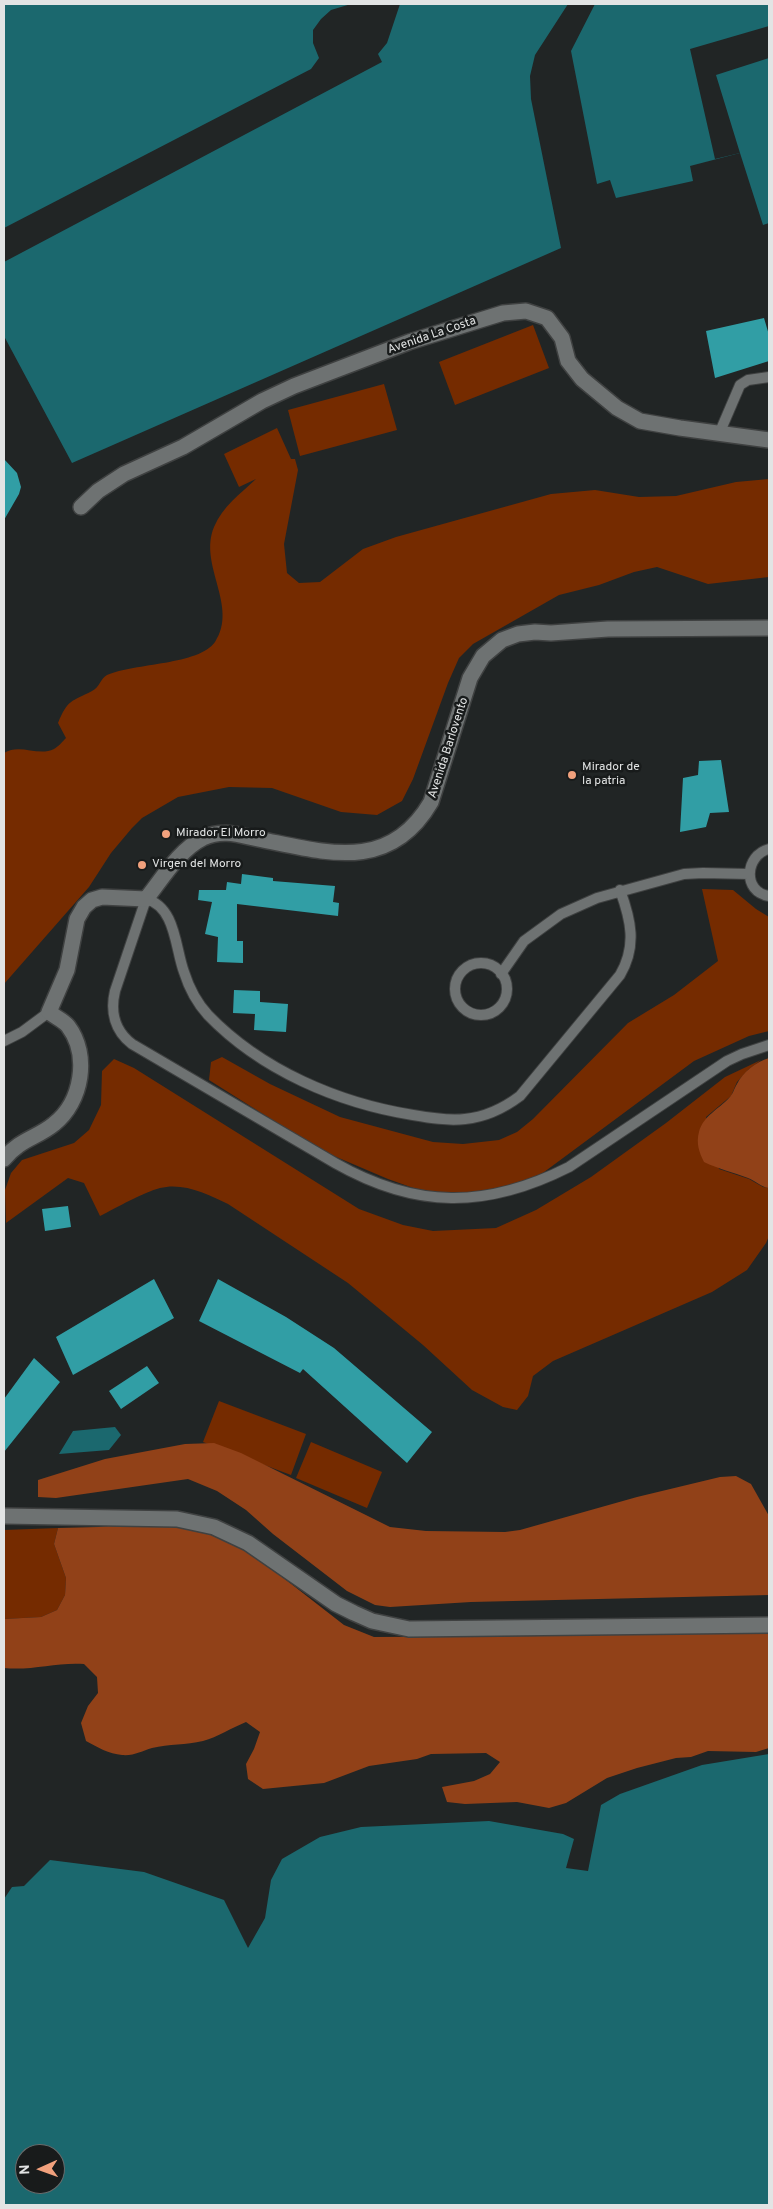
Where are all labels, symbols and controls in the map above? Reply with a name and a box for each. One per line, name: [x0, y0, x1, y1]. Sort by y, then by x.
street label: Avenida La Costa: [386, 314, 478, 358]
street label: Avenida Barlovento: [426, 696, 472, 800]
place label: Mirador de la patria: [582, 761, 640, 789]
marker: Mirador de la patria: [566, 769, 578, 781]
place label: Mirador El Morro: [176, 827, 266, 841]
marker: Mirador El Morro: [160, 828, 172, 840]
place label: Virgen del Morro: [152, 858, 241, 872]
marker: Virgen del Morro: [136, 859, 148, 871]
north arrow: [15, 2144, 65, 2194]
text: N: [17, 2164, 34, 2175]

